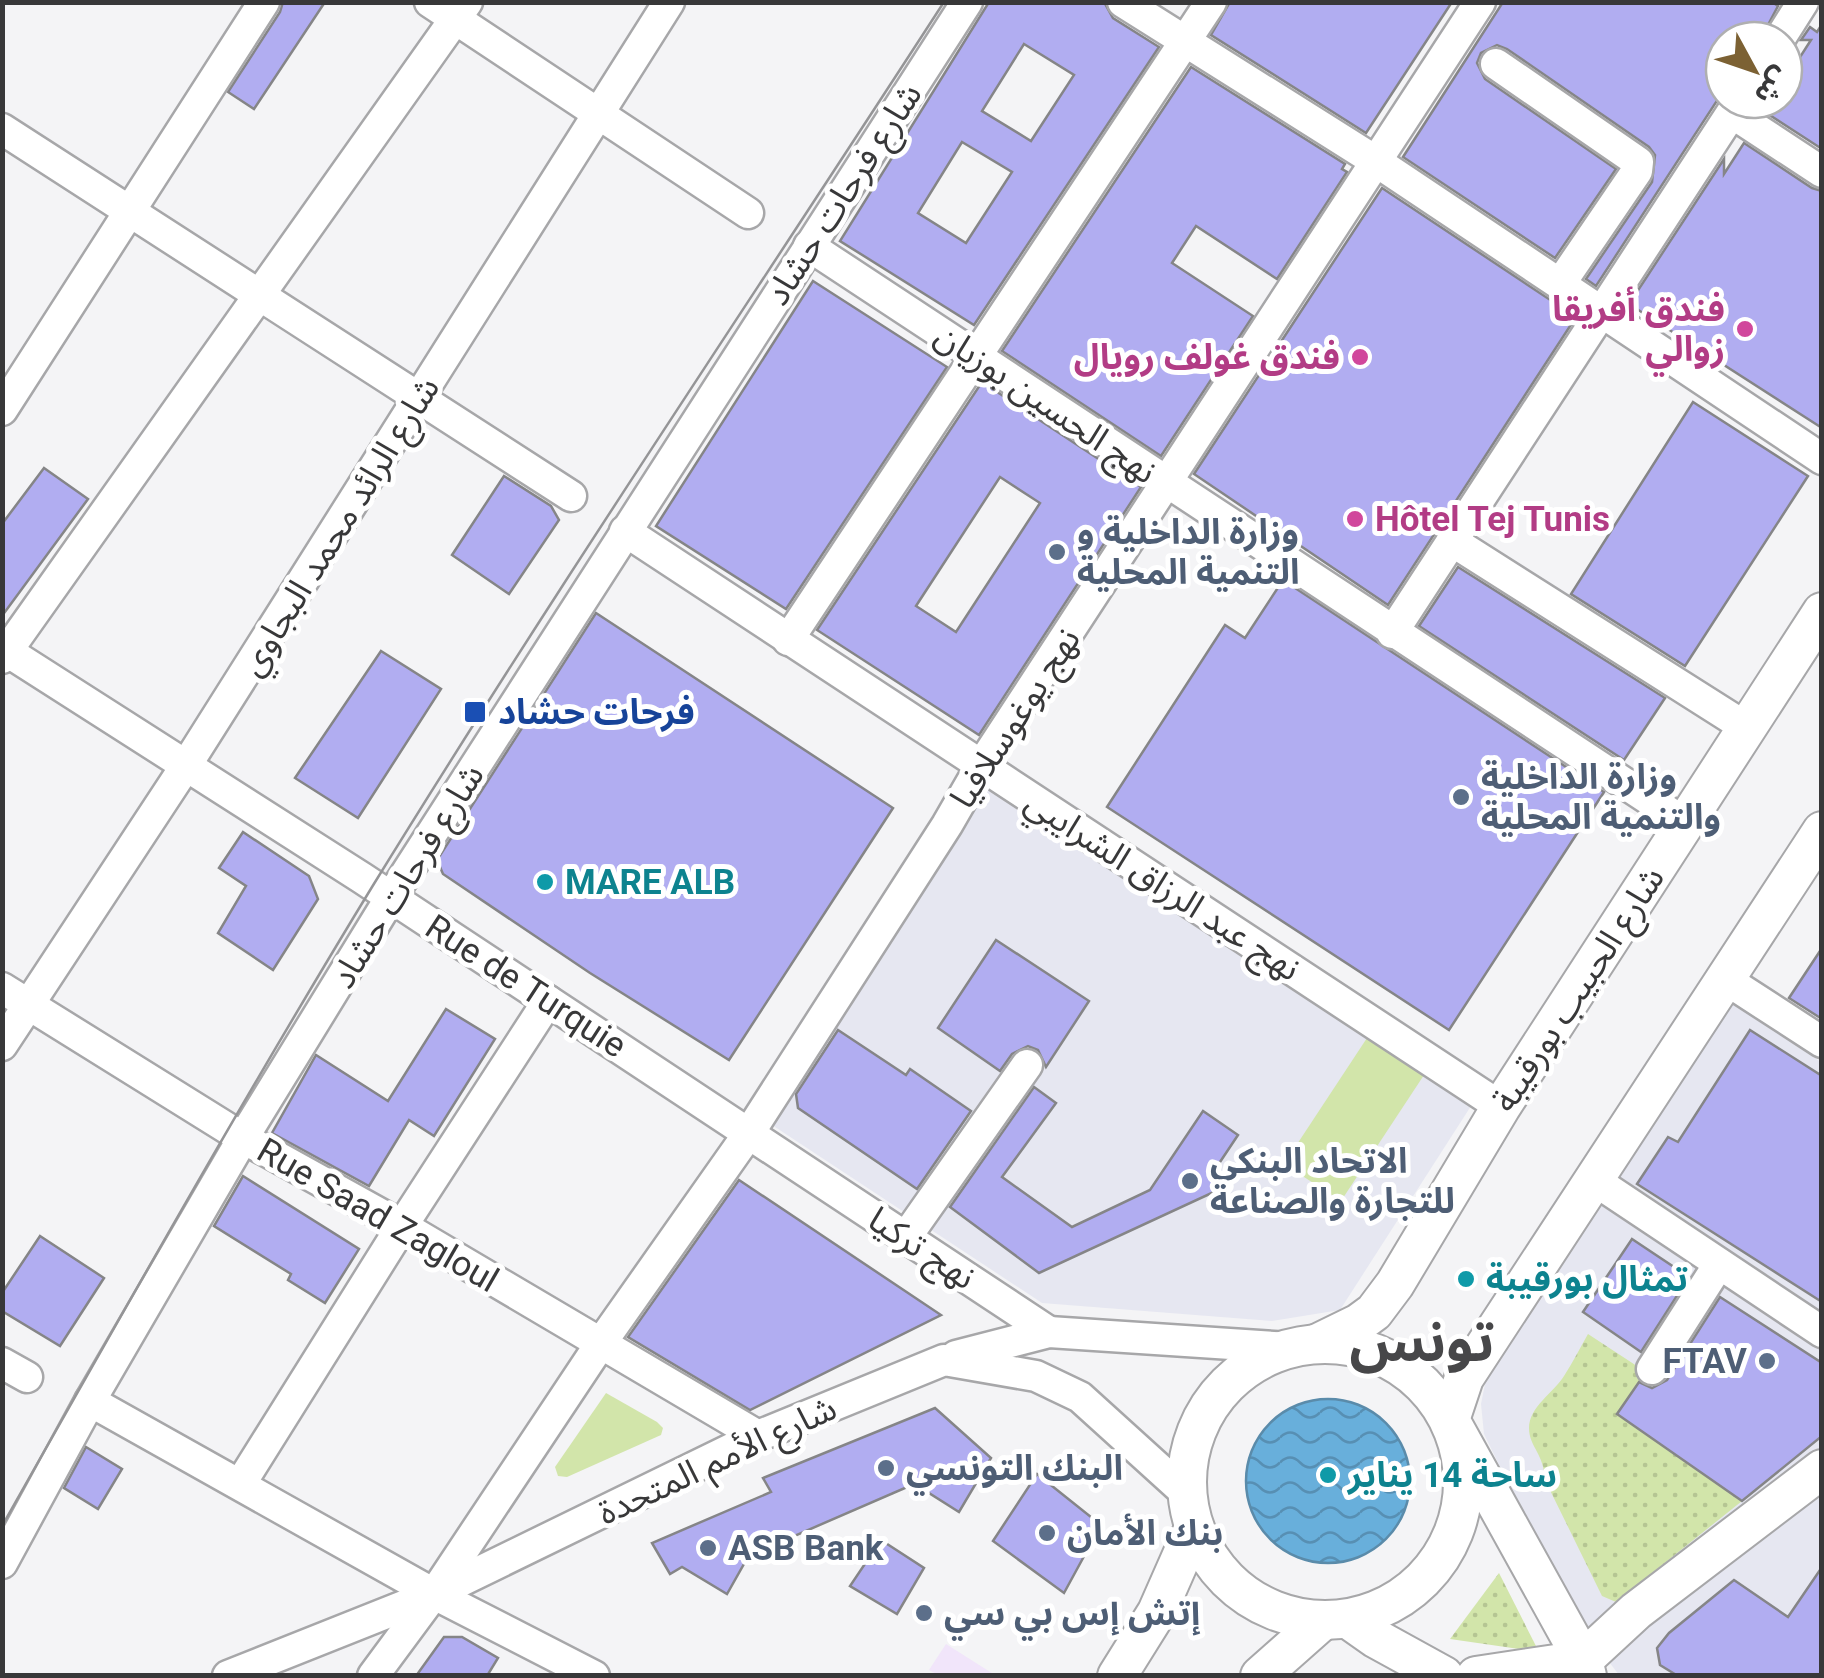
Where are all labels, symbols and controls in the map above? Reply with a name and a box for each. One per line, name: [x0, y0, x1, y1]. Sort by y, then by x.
north arrow: [1704, 20, 1804, 120]
text: ش: [1748, 60, 1798, 111]
street label: شارع فرحات حشاد: [756, 76, 935, 316]
place label: فندق أفريقا زوالي: [1552, 286, 1725, 377]
street label: نهج الحسين بوزيان: [925, 314, 1164, 497]
marker: فندق أفريقا زوالي: [1734, 318, 1756, 340]
place label: فندق غولف رويال: [1074, 337, 1340, 378]
marker: فندق غولف رويال: [1349, 346, 1371, 368]
street label: شارع الرائد محمد البجاوي: [231, 369, 453, 687]
place label: Hôtel Tej Tunis: [1375, 499, 1610, 540]
marker: Hôtel Tej Tunis: [1344, 508, 1366, 530]
place label: وزارة الداخلية و التنمية المحلية: [1077, 512, 1300, 593]
marker: وزارة الداخلية و التنمية المحلية: [1046, 541, 1068, 563]
street label: نهج يوغوسلافيا: [942, 620, 1093, 819]
place label: فرحات حشاد: [498, 692, 695, 733]
marker: فرحات حشاد: [462, 699, 488, 725]
street label: شارع فرحات حشاد: [322, 757, 497, 999]
place label: وزارة الداخلية والتنمية المحلية: [1481, 757, 1721, 838]
street label: نهج عبد الرزاق الشرايبي: [1014, 781, 1308, 995]
marker: وزارة الداخلية والتنمية المحلية: [1450, 786, 1472, 808]
street label: شارع الحبيب بورقيبة: [1484, 859, 1677, 1122]
place label: MARE ALB: [565, 862, 735, 903]
marker: MARE ALB: [534, 871, 556, 893]
street label: Rue de Turquie: [418, 906, 634, 1066]
street label: Rue Saad Zagloul: [250, 1130, 505, 1301]
place label: الاتحاد البنكي للتجارة والصناعة: [1210, 1141, 1455, 1222]
marker: الاتحاد البنكي للتجارة والصناعة: [1179, 1170, 1201, 1192]
street label: نهج تركيا: [858, 1199, 983, 1302]
place label: تمثال بورقيبة: [1486, 1259, 1688, 1300]
marker: تمثال بورقيبة: [1455, 1268, 1477, 1290]
district label: تونس: [1349, 1310, 1495, 1374]
place label: FTAV: [1663, 1341, 1747, 1382]
marker: FTAV: [1756, 1350, 1778, 1372]
street label: شارع الأمم المتحدة: [592, 1387, 845, 1539]
place label: البنك التونسي: [906, 1448, 1123, 1496]
place label: ساحة 14 يناير: [1346, 1455, 1557, 1496]
marker: البنك التونسي: [875, 1457, 897, 1479]
marker: ساحة 14 يناير: [1317, 1464, 1339, 1486]
place label: بنك الأمان: [1067, 1513, 1223, 1554]
marker: بنك الأمان: [1036, 1522, 1058, 1544]
place label: ASB Bank: [728, 1528, 885, 1569]
marker: ASB Bank: [697, 1537, 719, 1559]
place label: إتش إس بي سي: [944, 1593, 1201, 1641]
marker: إتش إس بي سي: [913, 1602, 935, 1624]

